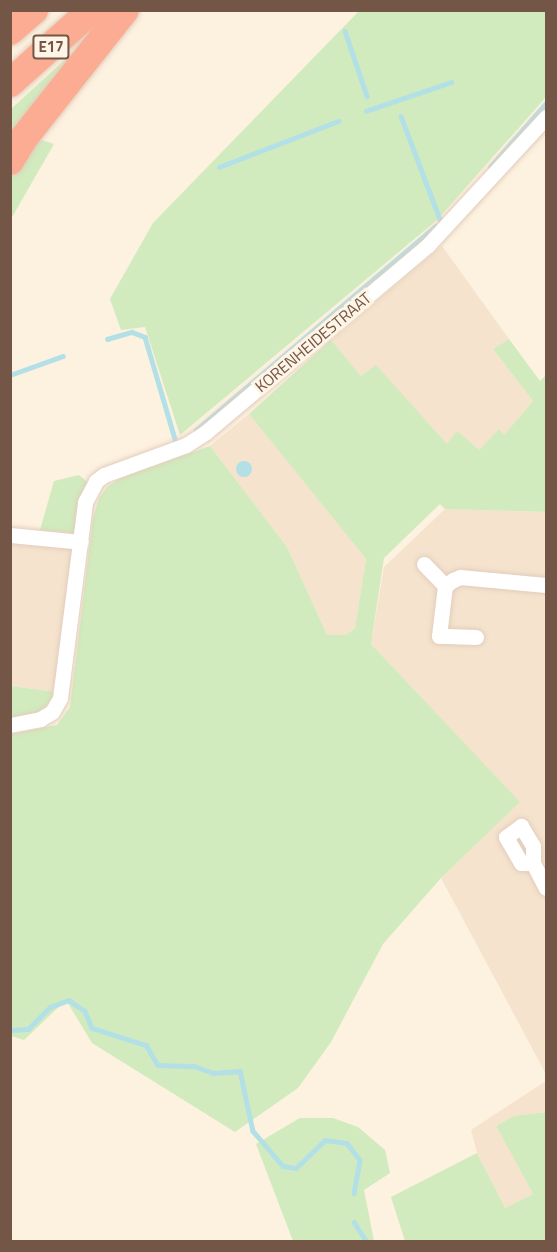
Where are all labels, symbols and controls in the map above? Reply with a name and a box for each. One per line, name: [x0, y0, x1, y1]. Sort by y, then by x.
road number: E17: [32, 35, 70, 59]
street label: KORENHEIDESTRAAT: [251, 288, 375, 396]

